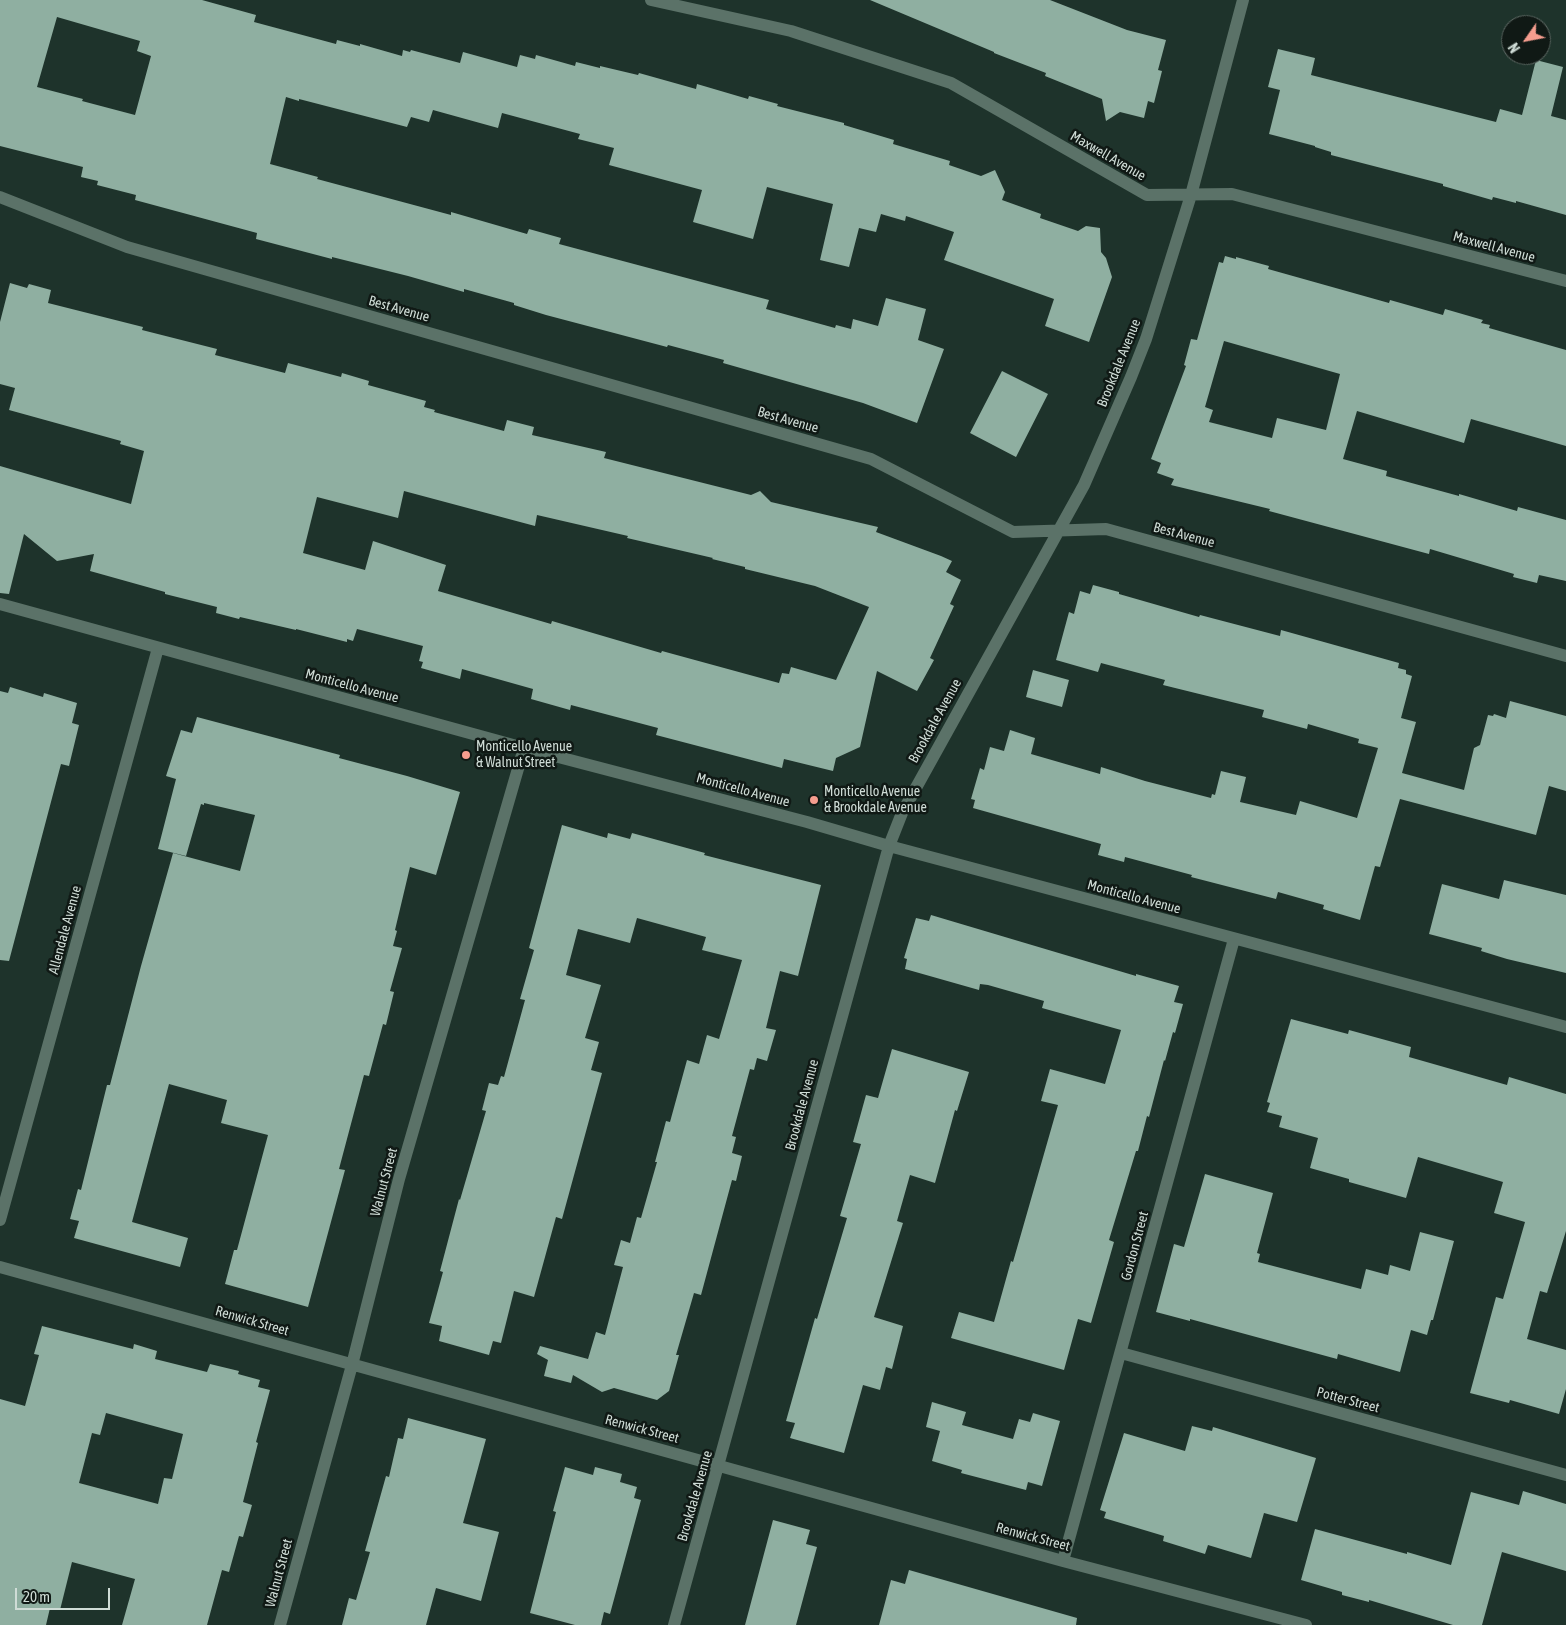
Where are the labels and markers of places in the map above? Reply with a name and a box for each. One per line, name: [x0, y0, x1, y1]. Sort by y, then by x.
place label: Monticello Avenue & Walnut Street: [476, 739, 572, 772]
marker: Monticello Avenue & Walnut Street: [460, 749, 472, 761]
place label: Monticello Avenue & Brookdale Avenue: [824, 784, 927, 816]
marker: Monticello Avenue & Brookdale Avenue: [808, 794, 820, 806]

